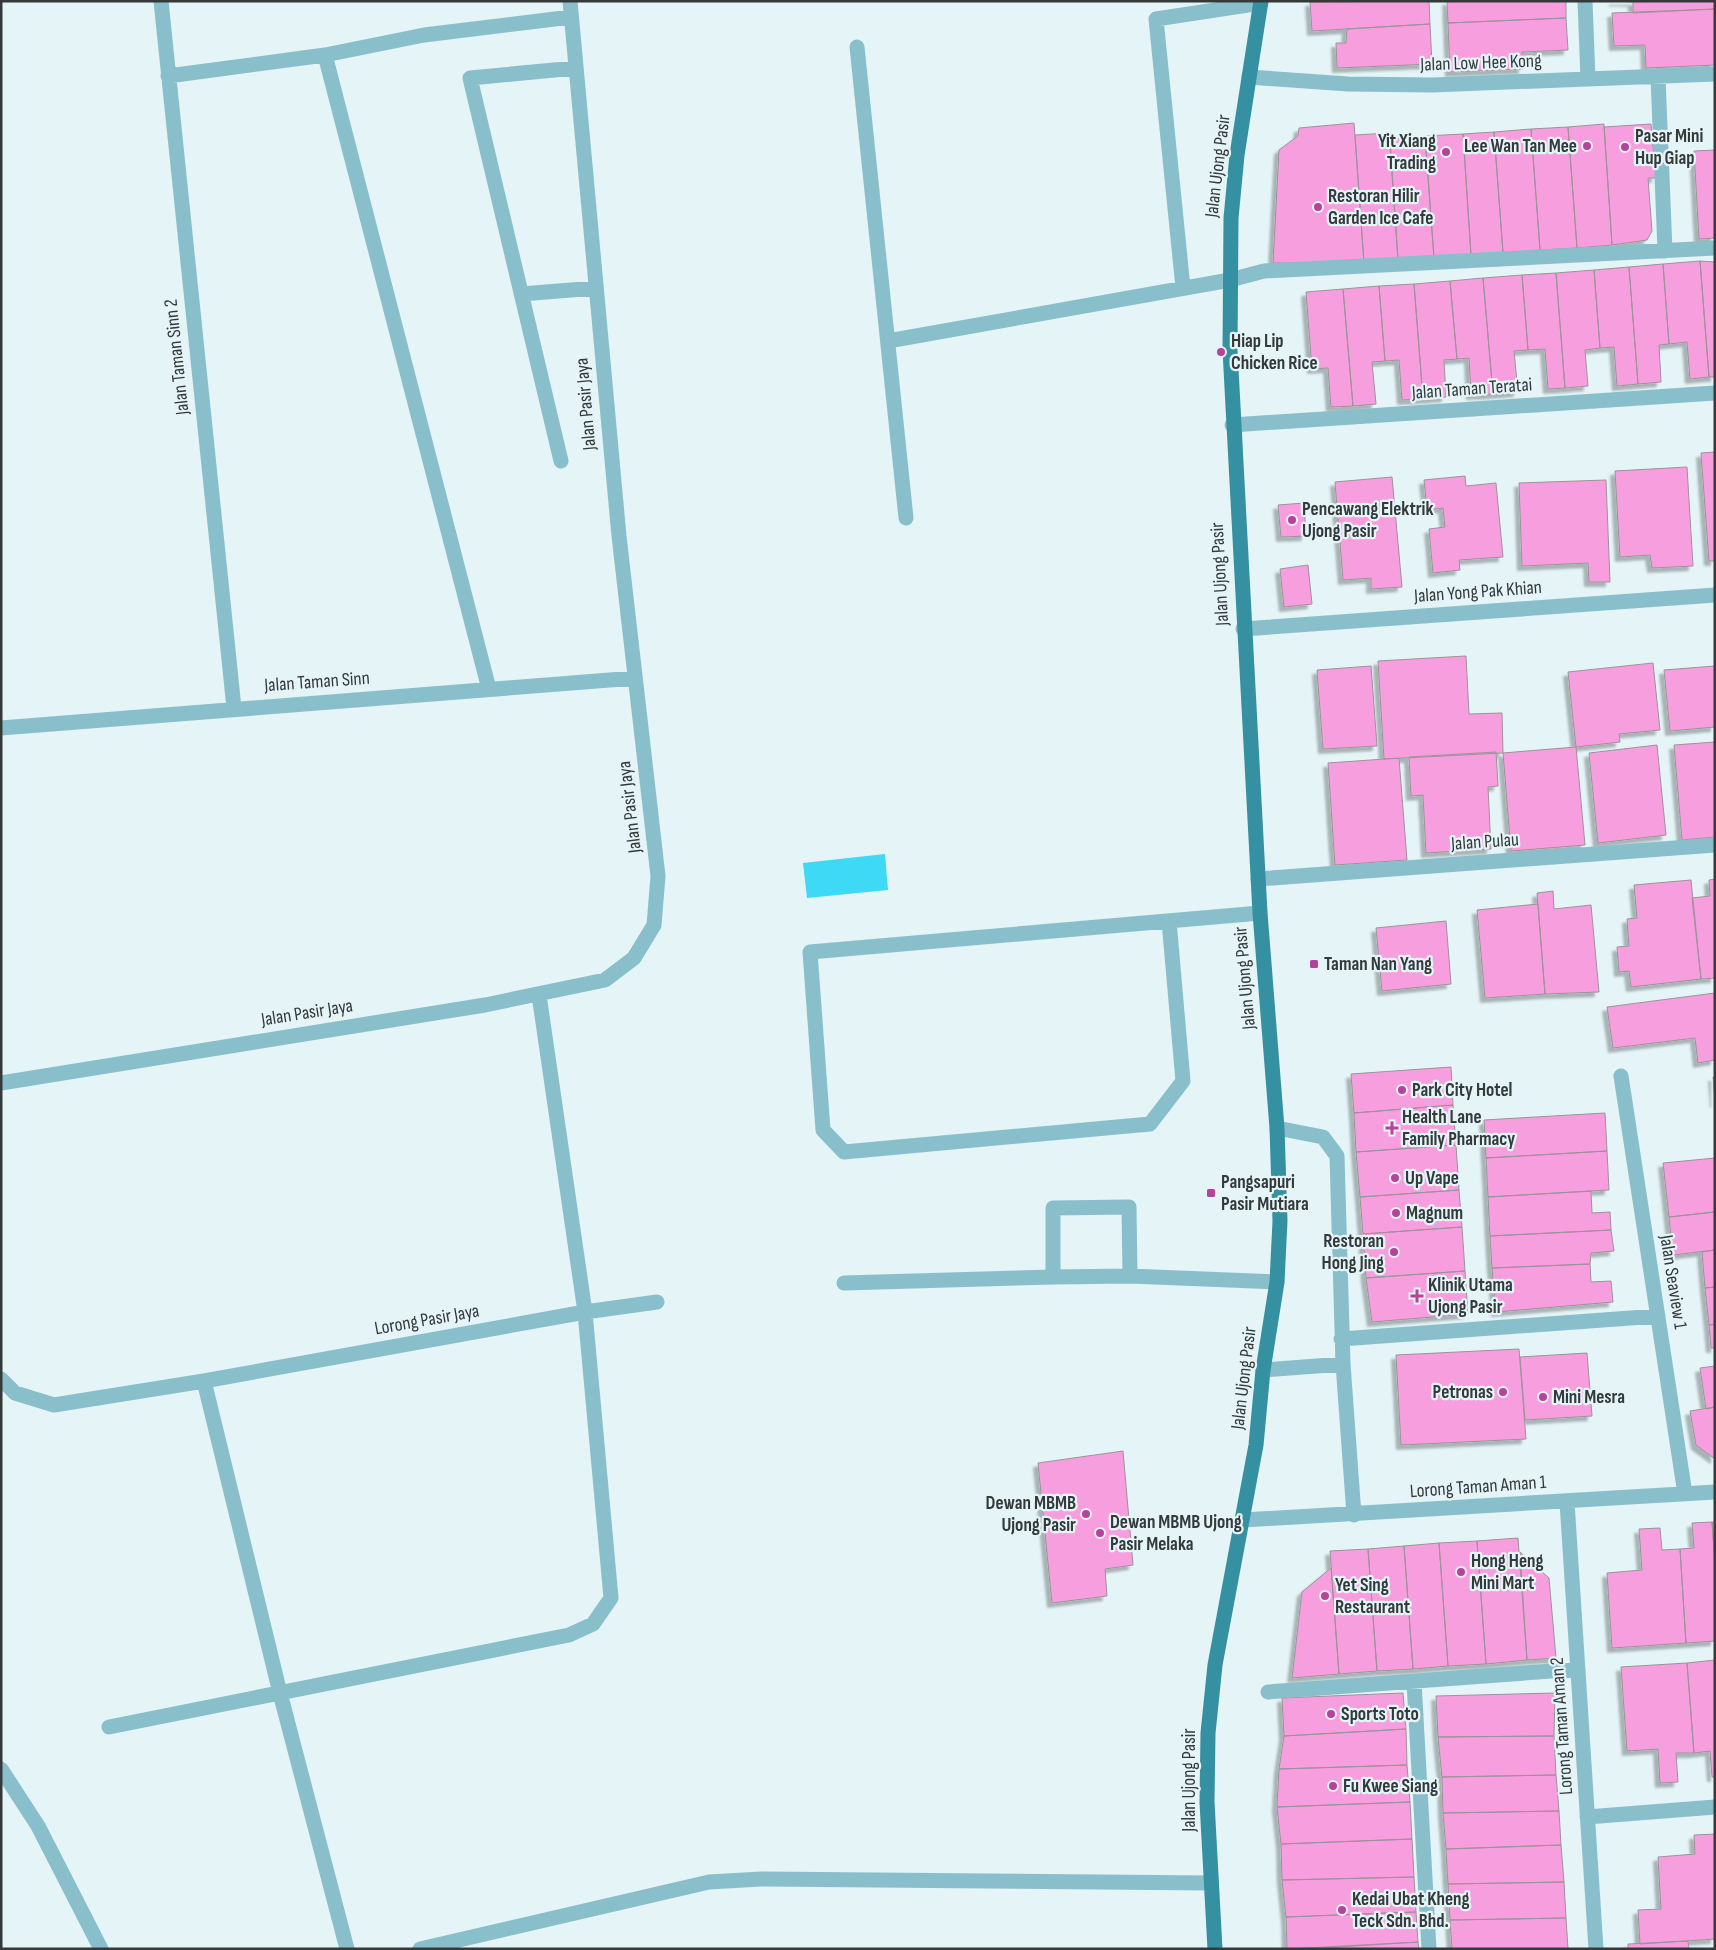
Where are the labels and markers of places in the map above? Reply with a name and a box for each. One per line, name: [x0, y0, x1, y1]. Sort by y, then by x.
place label: Pasar Mini Hup Giap: [1635, 125, 1703, 170]
place label: Yit Xiang Trading: [1378, 130, 1436, 175]
place label: Lee Wan Tan Mee: [1464, 135, 1577, 158]
marker: Lee Wan Tan Mee: [1581, 140, 1593, 152]
marker: Pasar Mini Hup Giap: [1619, 141, 1631, 153]
marker: Yit Xiang Trading: [1440, 146, 1452, 158]
place label: Restoran Hilir Garden Ice Cafe: [1328, 185, 1433, 230]
marker: Restoran Hilir Garden Ice Cafe: [1312, 201, 1324, 213]
place label: Hiap Lip Chicken Rice: [1231, 330, 1318, 375]
marker: Hiap Lip Chicken Rice: [1215, 346, 1227, 358]
place label: Pencawang Elektrik Ujong Pasir: [1302, 498, 1433, 543]
marker: Pencawang Elektrik Ujong Pasir: [1286, 514, 1298, 526]
place label: Taman Nan Yang: [1324, 953, 1432, 976]
marker: Taman Nan Yang: [1308, 958, 1320, 970]
place label: Park City Hotel: [1412, 1079, 1512, 1102]
marker: Park City Hotel: [1396, 1084, 1408, 1096]
place label: Health Lane Family Pharmacy: [1402, 1106, 1515, 1151]
marker: Health Lane Family Pharmacy: [1386, 1122, 1398, 1134]
place label: Up Vape: [1405, 1167, 1459, 1190]
place label: Pangsapuri Pasir Mutiara: [1221, 1171, 1309, 1216]
marker: Up Vape: [1389, 1172, 1401, 1184]
marker: Pangsapuri Pasir Mutiara: [1205, 1187, 1217, 1199]
place label: Magnum: [1406, 1202, 1463, 1225]
marker: Magnum: [1390, 1207, 1402, 1219]
place label: Restoran Hong Jing: [1322, 1230, 1384, 1275]
marker: Restoran Hong Jing: [1388, 1246, 1400, 1258]
place label: Klinik Utama Ujong Pasir: [1428, 1274, 1513, 1319]
marker: Klinik Utama Ujong Pasir: [1410, 1289, 1424, 1303]
place label: Petronas: [1433, 1381, 1493, 1404]
marker: Petronas: [1497, 1386, 1509, 1398]
place label: Mini Mesra: [1553, 1386, 1625, 1409]
marker: Mini Mesra: [1537, 1391, 1549, 1403]
place label: Dewan MBMB Ujong Pasir: [986, 1492, 1076, 1537]
marker: Dewan MBMB Ujong Pasir: [1080, 1508, 1092, 1520]
place label: Dewan MBMB Ujong Pasir Melaka: [1110, 1511, 1242, 1556]
marker: Dewan MBMB Ujong Pasir Melaka: [1094, 1527, 1106, 1539]
place label: Hong Heng Mini Mart: [1471, 1550, 1544, 1595]
marker: Hong Heng Mini Mart: [1455, 1566, 1467, 1578]
place label: Yet Sing Restaurant: [1335, 1574, 1410, 1619]
marker: Yet Sing Restaurant: [1319, 1590, 1331, 1602]
place label: Sports Toto: [1341, 1703, 1419, 1726]
marker: Sports Toto: [1325, 1708, 1337, 1720]
place label: Fu Kwee Siang: [1343, 1775, 1438, 1798]
marker: Fu Kwee Siang: [1327, 1780, 1339, 1792]
place label: Kedai Ubat Kheng Teck Sdn. Bhd.: [1352, 1888, 1470, 1933]
marker: Kedai Ubat Kheng Teck Sdn. Bhd.: [1336, 1904, 1348, 1916]

